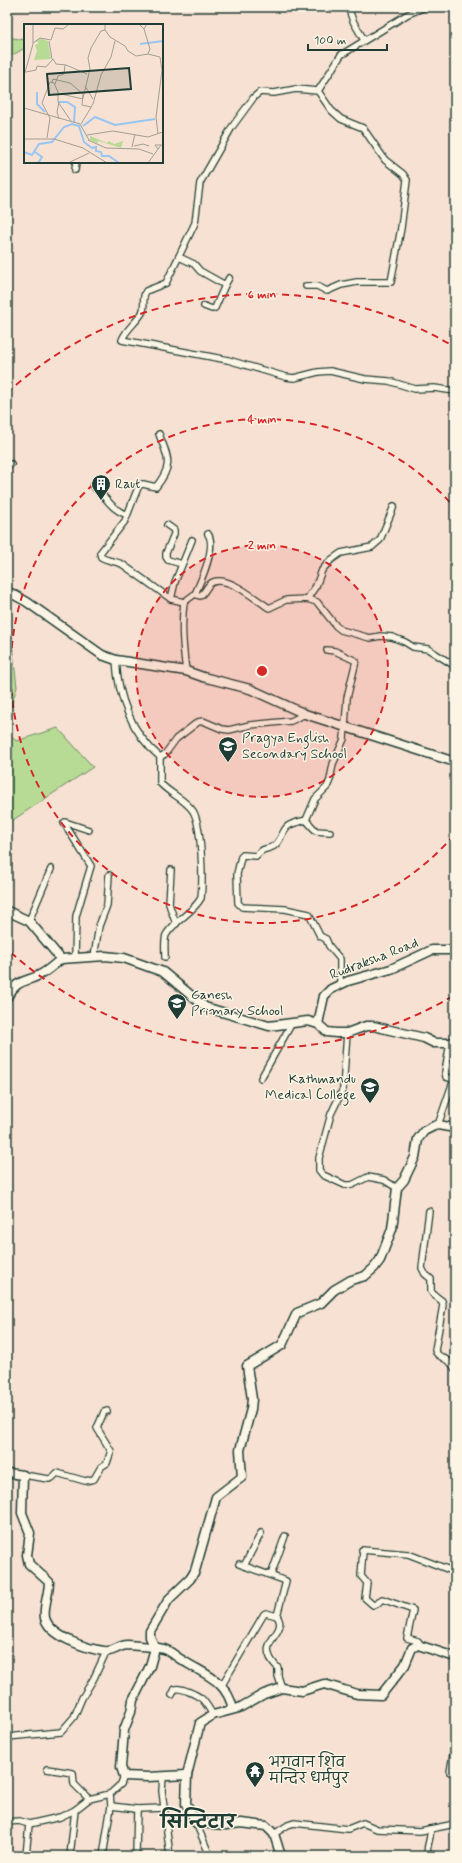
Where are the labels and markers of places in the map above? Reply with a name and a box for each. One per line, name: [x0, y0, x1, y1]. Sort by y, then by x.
building icon: Raut: [90, 473, 112, 501]
place label: Raut: [115, 475, 140, 493]
centre of rings: [255, 664, 269, 678]
place label: Pragya English Secondary School: [242, 729, 347, 763]
school or university icon: Pragya English Secondary School: [217, 735, 239, 763]
place label: Ganesh Primary School: [191, 986, 284, 1020]
school or university icon: Ganesh Primary School: [166, 992, 188, 1020]
place label: Kathmandu Medical College: [265, 1070, 356, 1106]
school or university icon: Kathmandu Medical College: [359, 1076, 381, 1104]
place label: भगवान शिव मन्दिर धर्मपुर: [268, 1751, 350, 1788]
temple icon: भगवान शिव मन्दिर धर्मपुर: [244, 1760, 266, 1788]

